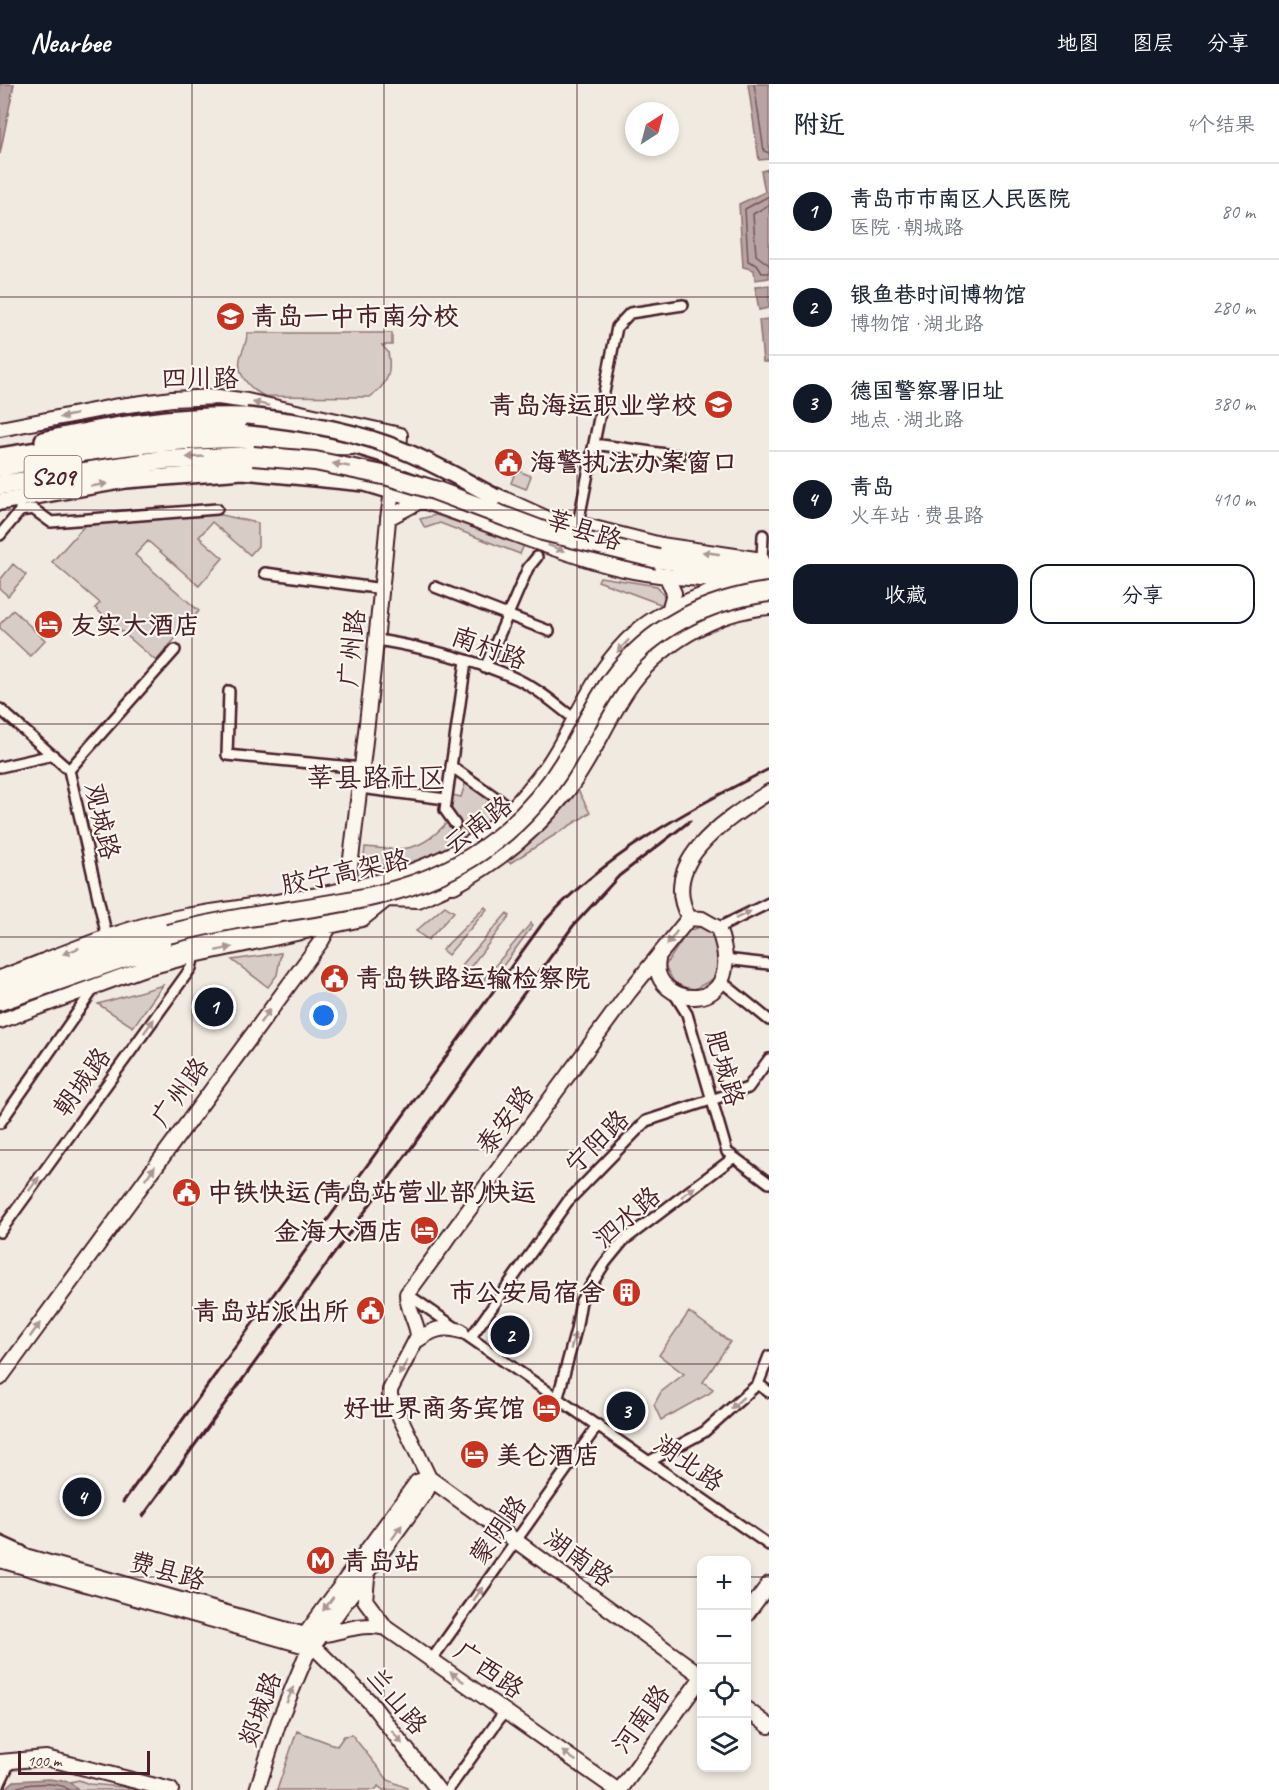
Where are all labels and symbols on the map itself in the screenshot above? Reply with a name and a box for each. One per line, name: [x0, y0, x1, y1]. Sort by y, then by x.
north arrow: [625, 102, 679, 156]
school or university icon: 青岛一中市南分校: [214, 300, 246, 332]
place label: 青岛一中市南分校: [251, 300, 459, 333]
street label: 四川路: [161, 362, 239, 395]
place label: 青岛海运职业学校: [489, 389, 697, 422]
school or university icon: 青岛海运职业学校: [702, 389, 734, 421]
one-way arrow: [251, 399, 270, 408]
one-way arrow: [58, 412, 77, 421]
public building icon: 海警执法办案窗口: [493, 446, 525, 478]
place label: 海警执法办案窗口: [530, 446, 738, 479]
one-way arrow: [185, 453, 204, 462]
road number: S209: [25, 456, 82, 498]
one-way arrow: [331, 461, 350, 470]
one-way arrow: [90, 480, 109, 489]
street label: 莘县路: [542, 502, 626, 558]
one-way arrow: [547, 544, 565, 554]
one-way arrow: [701, 548, 720, 557]
street label: 广州路: [332, 607, 372, 689]
hotel icon: 友实大酒店: [33, 609, 65, 641]
place label: 友实大酒店: [70, 609, 200, 642]
street label: 南村路: [447, 619, 531, 677]
one-way arrow: [616, 639, 630, 654]
district label: 莘县路社区: [306, 760, 446, 795]
street label: 观城路: [77, 779, 127, 863]
street label: 云南路: [437, 788, 519, 862]
street label: 胶宁高架路: [278, 842, 412, 902]
one-way arrow: [735, 911, 752, 920]
one-way arrow: [666, 930, 678, 946]
one-way arrow: [215, 944, 234, 953]
one-way arrow: [62, 946, 80, 956]
public building icon: 青岛铁路运输检察院: [319, 962, 351, 994]
place label: 青岛铁路运输检察院: [356, 962, 590, 995]
pin: 1: [194, 984, 234, 1030]
your location: [309, 1001, 338, 1030]
one-way arrow: [259, 1009, 271, 1024]
one-way arrow: [142, 1019, 154, 1034]
street label: 肥城路: [698, 1026, 752, 1110]
street label: 朝城路: [46, 1041, 118, 1123]
street label: 广州路: [144, 1051, 216, 1133]
street label: 泰安路: [469, 1079, 541, 1161]
street label: 宁阳路: [558, 1103, 636, 1181]
one-way arrow: [144, 1166, 156, 1182]
public building icon: 中铁快运(青岛站营业部)快运: [170, 1176, 202, 1208]
place label: 中铁快运(青岛站营业部)快运: [207, 1176, 536, 1209]
one-way arrow: [28, 1177, 40, 1193]
street label: 泗水路: [587, 1179, 667, 1255]
one-way arrow: [680, 1187, 695, 1199]
place label: 金海大酒店: [274, 1215, 404, 1248]
hotel icon: 金海大酒店: [409, 1215, 441, 1247]
place label: 市公安局宿舍: [449, 1276, 605, 1309]
building icon: 市公安局宿舍: [610, 1276, 642, 1308]
place label: 青岛站派出所: [193, 1295, 349, 1328]
public building icon: 青岛站派出所: [354, 1295, 386, 1327]
pin: 2: [490, 1312, 530, 1358]
one-way arrow: [28, 1323, 40, 1338]
one-way arrow: [569, 1332, 579, 1350]
one-way arrow: [398, 1360, 408, 1377]
pin: 3: [606, 1388, 646, 1434]
place label: 好世界商务宾馆: [343, 1392, 525, 1425]
hotel icon: 好世界商务宾馆: [530, 1392, 562, 1424]
one-way arrow: [729, 1396, 744, 1410]
street label: 湖北路: [648, 1427, 730, 1499]
hotel icon: 美仑酒店: [459, 1439, 491, 1471]
place label: 美仑酒店: [496, 1439, 600, 1472]
pin: 4: [62, 1474, 101, 1520]
street label: 蒙阴路: [462, 1489, 534, 1571]
street label: 湖南路: [538, 1522, 620, 1594]
one-way arrow: [391, 1525, 403, 1541]
street label: 费县路: [125, 1544, 209, 1598]
metro station icon: 青岛站: [305, 1545, 337, 1577]
place label: 青岛站: [342, 1545, 420, 1578]
one-way arrow: [472, 1587, 484, 1603]
one-way arrow: [323, 1596, 335, 1611]
street label: 广西路: [448, 1634, 530, 1706]
street label: 兰山路: [359, 1661, 435, 1741]
street label: 郯城路: [231, 1667, 289, 1751]
one-way arrow: [450, 1671, 466, 1683]
street label: 河南路: [605, 1678, 677, 1760]
one-way arrow: [286, 1686, 295, 1704]
one-way arrow: [390, 1729, 402, 1744]
scale bar: [18, 1748, 150, 1776]
one-way arrow: [562, 1750, 578, 1762]

